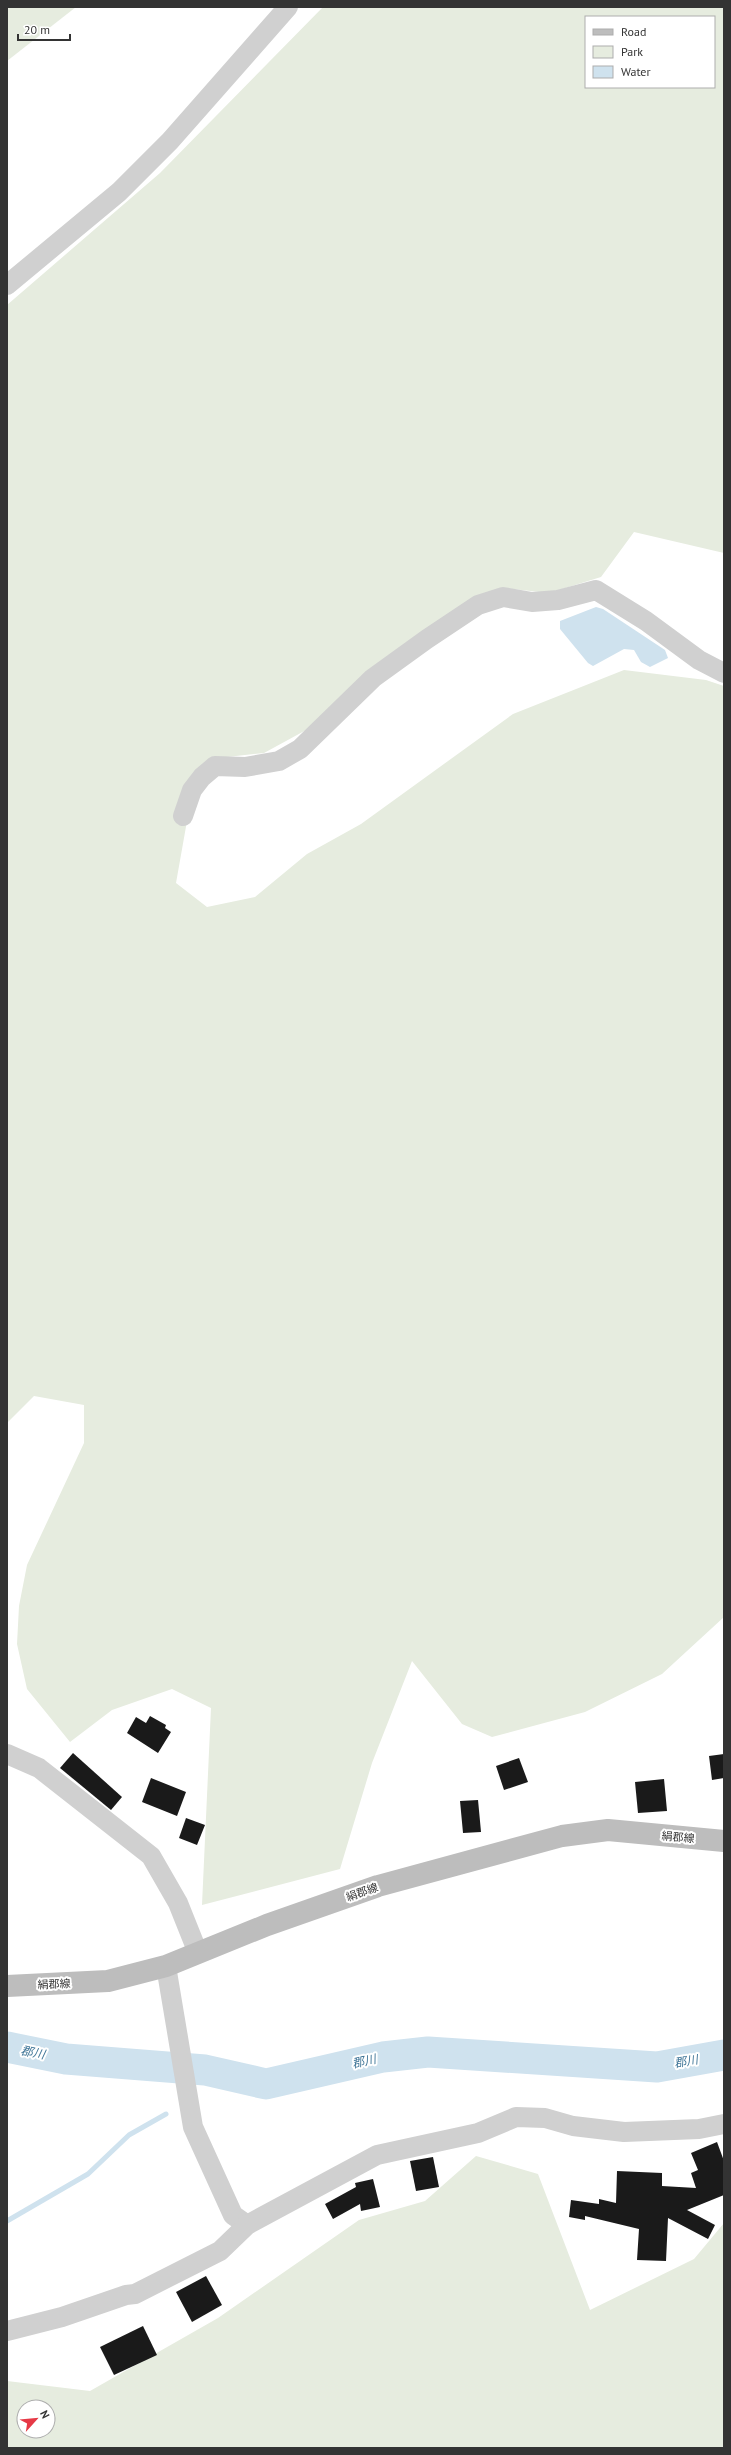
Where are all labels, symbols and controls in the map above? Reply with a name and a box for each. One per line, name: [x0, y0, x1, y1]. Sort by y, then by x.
scale bar: [18, 16, 70, 42]
legend: [585, 16, 715, 88]
text: 20 m: [24, 22, 50, 37]
text: Road: [621, 24, 646, 39]
text: Park: [621, 44, 643, 59]
text: Water: [621, 64, 651, 79]
street label: 絹郡線: [661, 1829, 695, 1845]
street label: 絹郡線: [344, 1880, 380, 1904]
street label: 絹郡線: [37, 1976, 71, 1992]
water label: 郡川: [20, 2042, 48, 2062]
water label: 郡川: [351, 2051, 379, 2071]
water label: 郡川: [673, 2051, 701, 2070]
north arrow: [16, 2399, 56, 2439]
text: N: [37, 2408, 53, 2421]

